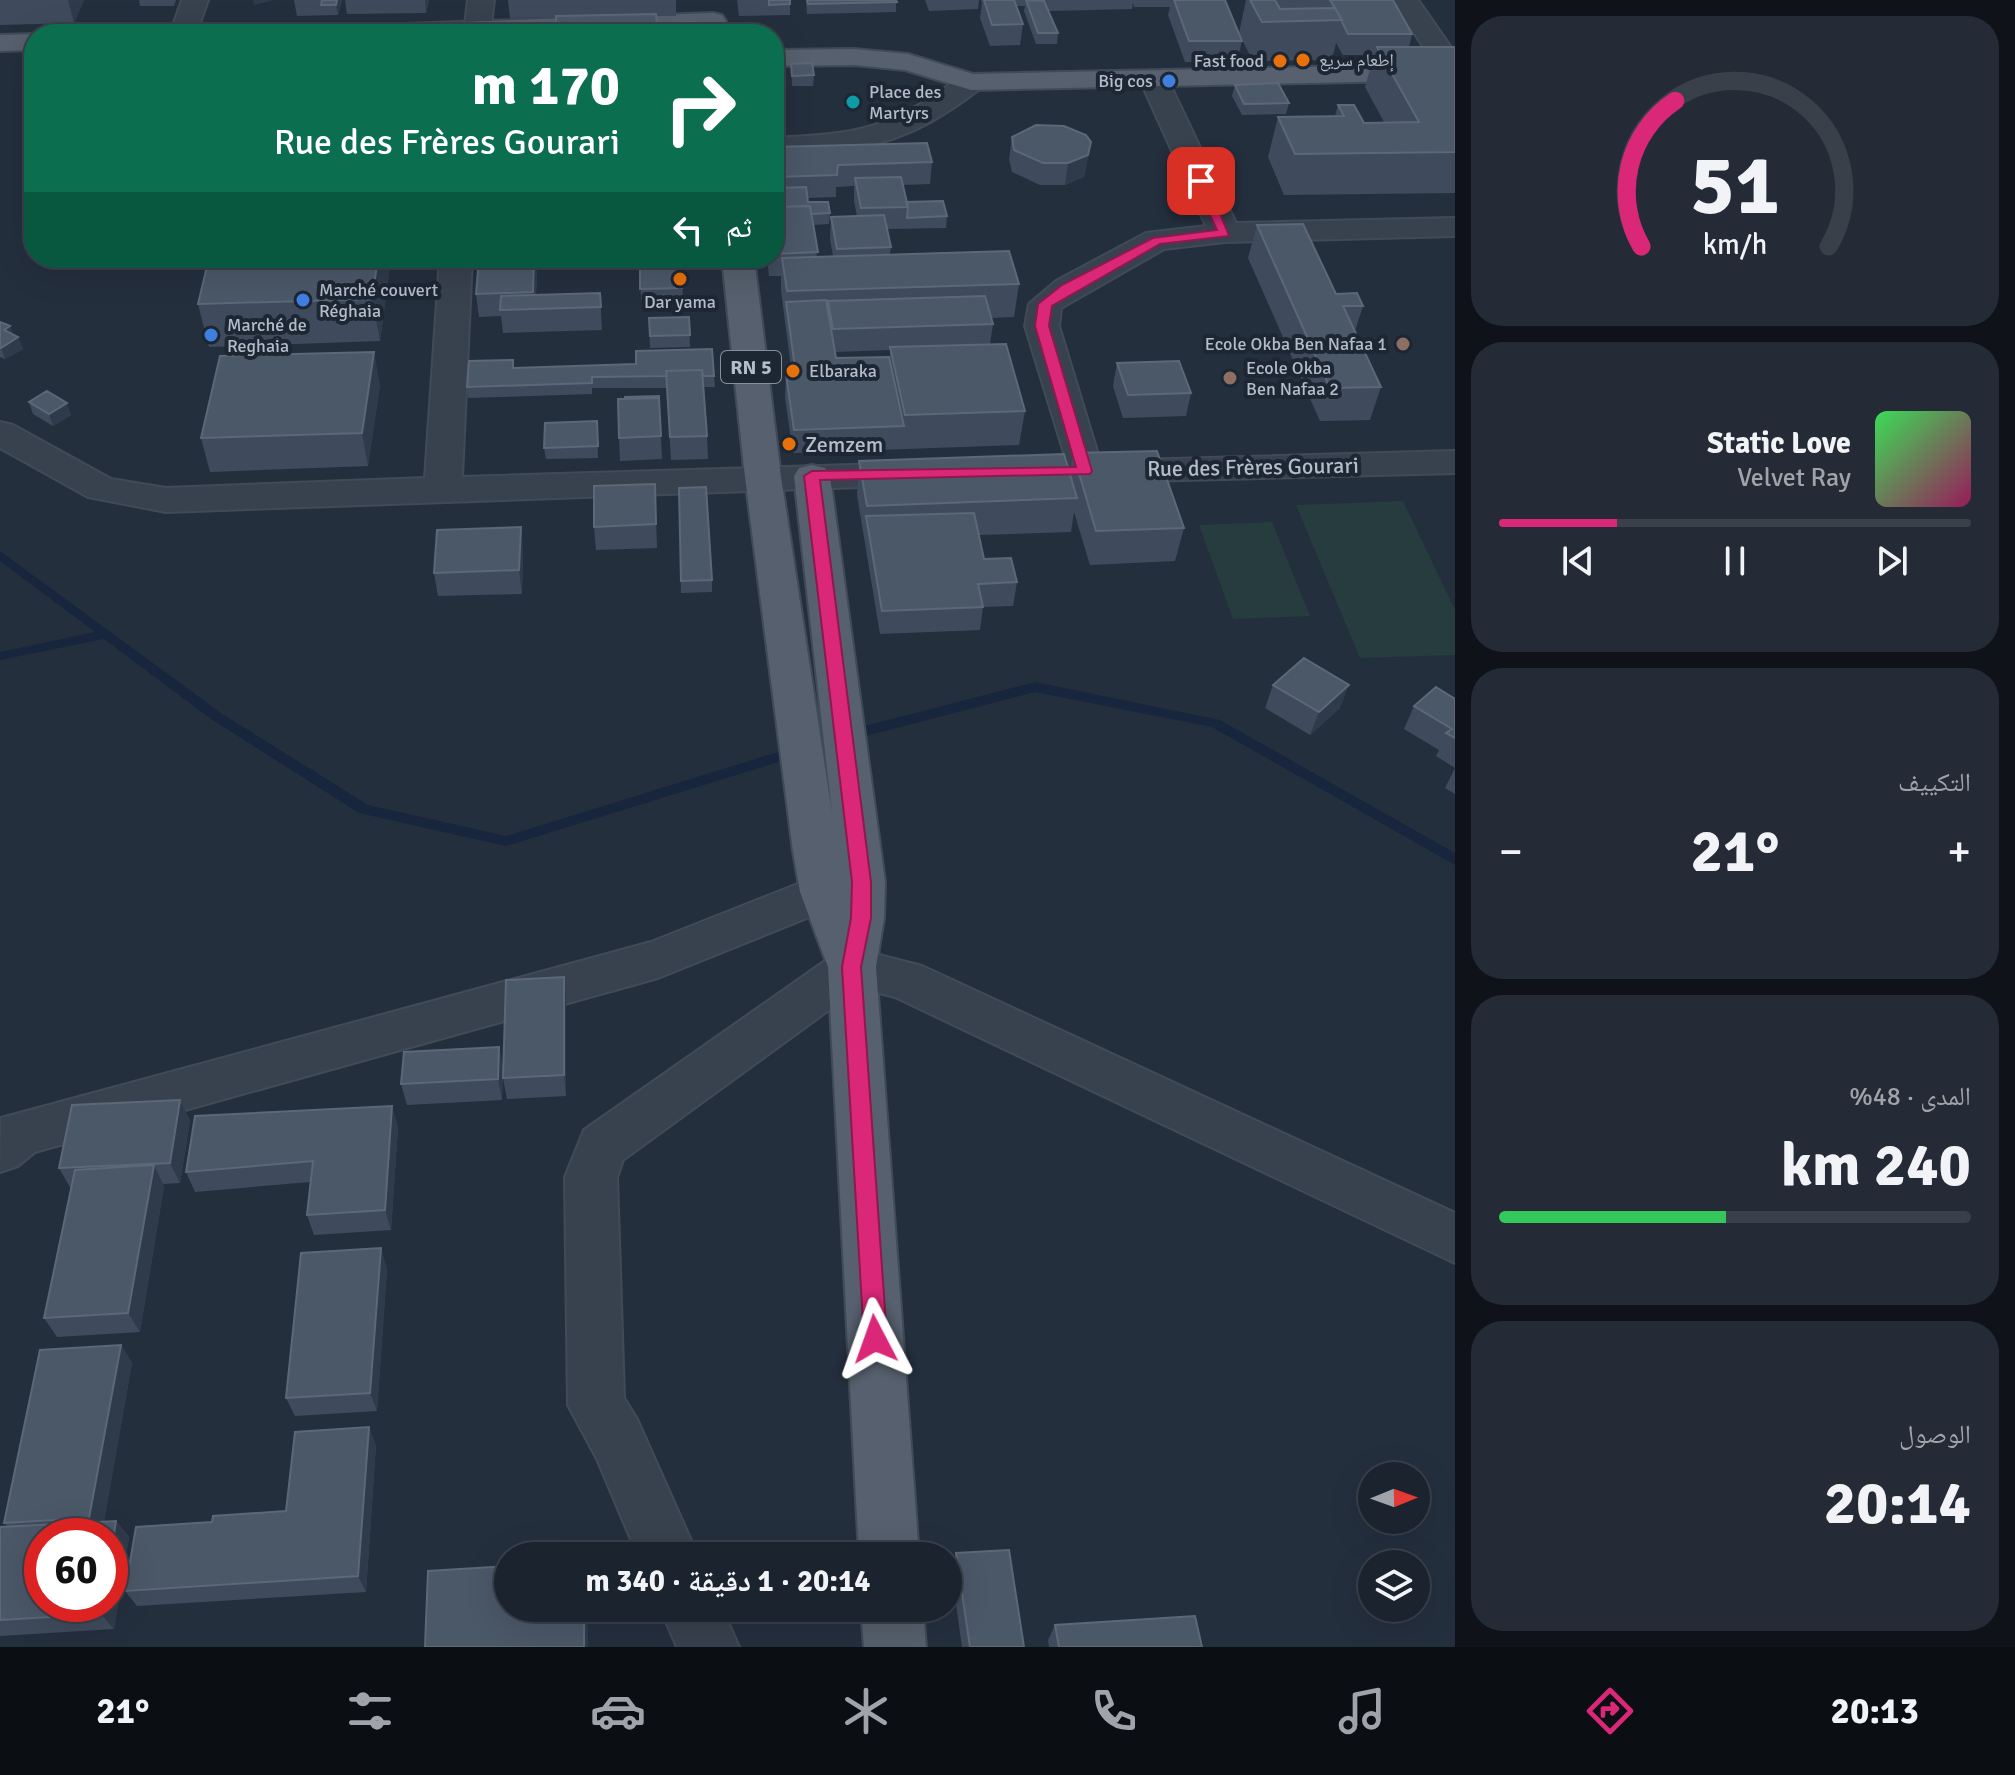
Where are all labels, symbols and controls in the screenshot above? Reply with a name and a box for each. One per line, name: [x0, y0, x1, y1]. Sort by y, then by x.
place label: إطعام سريع: [1319, 49, 1394, 72]
place label: Fast food: [1194, 50, 1264, 72]
text: 170 m: [472, 51, 620, 120]
marker: إطعام سريع: [1294, 51, 1312, 69]
marker: Fast food: [1271, 52, 1289, 70]
icon: right: [648, 56, 752, 160]
place label: Big cos: [1098, 70, 1153, 92]
marker: Big cos: [1160, 72, 1178, 90]
place label: Place des Martyrs: [869, 81, 941, 124]
marker: Place des Martyrs: [844, 93, 862, 111]
text: Rue des Frères Gourari: [274, 120, 620, 165]
text: 51: [1690, 135, 1780, 237]
pin: [1167, 147, 1235, 215]
icon: arrive: [1179, 159, 1223, 203]
icon: left: [666, 208, 710, 252]
text: ثم: [726, 209, 752, 246]
text: km/h: [1703, 227, 1767, 262]
marker: Dar yama: [671, 270, 689, 288]
place label: Marché couvert Réghaia: [319, 279, 438, 322]
marker: Marché couvert Réghaia: [294, 291, 312, 309]
place label: Dar yama: [644, 291, 716, 313]
place label: Marché de Reghaia: [227, 314, 307, 357]
marker: Marché de Reghaia: [202, 326, 220, 344]
place label: Ecole Okba Ben Nafaa 1: [1205, 333, 1387, 355]
marker: Ecole Okba Ben Nafaa 1: [1394, 335, 1412, 353]
road number: RN 5: [721, 351, 781, 383]
place label: Ecole Okba Ben Nafaa 2: [1246, 357, 1339, 400]
place label: Elbaraka: [809, 360, 877, 382]
marker: Elbaraka: [784, 362, 802, 380]
marker: Ecole Okba Ben Nafaa 2: [1221, 369, 1239, 387]
text: Static Love: [1707, 425, 1851, 462]
place label: Zemzem: [805, 431, 883, 458]
marker: Zemzem: [780, 435, 798, 453]
street label: Rue des Frères Gourari: [1147, 452, 1359, 482]
text: Velvet Ray: [1737, 462, 1851, 494]
icon: previous: [1556, 539, 1600, 583]
icon: pause: [1713, 539, 1757, 583]
icon: next: [1870, 539, 1914, 583]
text: التكييف: [1898, 767, 1971, 799]
text: 21°: [1691, 815, 1779, 889]
text: −: [1499, 825, 1523, 879]
text: +: [1947, 825, 1971, 879]
text: المدى · 48%: [1849, 1081, 1971, 1113]
text: 240 km: [1781, 1129, 1971, 1203]
position arrow: [833, 1297, 917, 1381]
text: الوصول: [1899, 1419, 1971, 1451]
north arrow: [1358, 1462, 1430, 1534]
map controls: [1358, 1462, 1430, 1622]
text: 20:14: [1824, 1467, 1971, 1541]
speed limit sign: 60: [24, 1518, 128, 1622]
button: layers: [1358, 1550, 1430, 1622]
text: 20:14 · 1 دقيقة · 340 m: [585, 1563, 871, 1600]
icon: filters: [342, 1683, 398, 1739]
icon: car: [590, 1683, 646, 1739]
icon: climate: [838, 1683, 894, 1739]
icon: phone: [1086, 1683, 1142, 1739]
icon: music: [1334, 1683, 1390, 1739]
icon: directions: [1582, 1683, 1638, 1739]
text: 21°: [96, 1689, 149, 1734]
text: 20:13: [1831, 1689, 1919, 1734]

